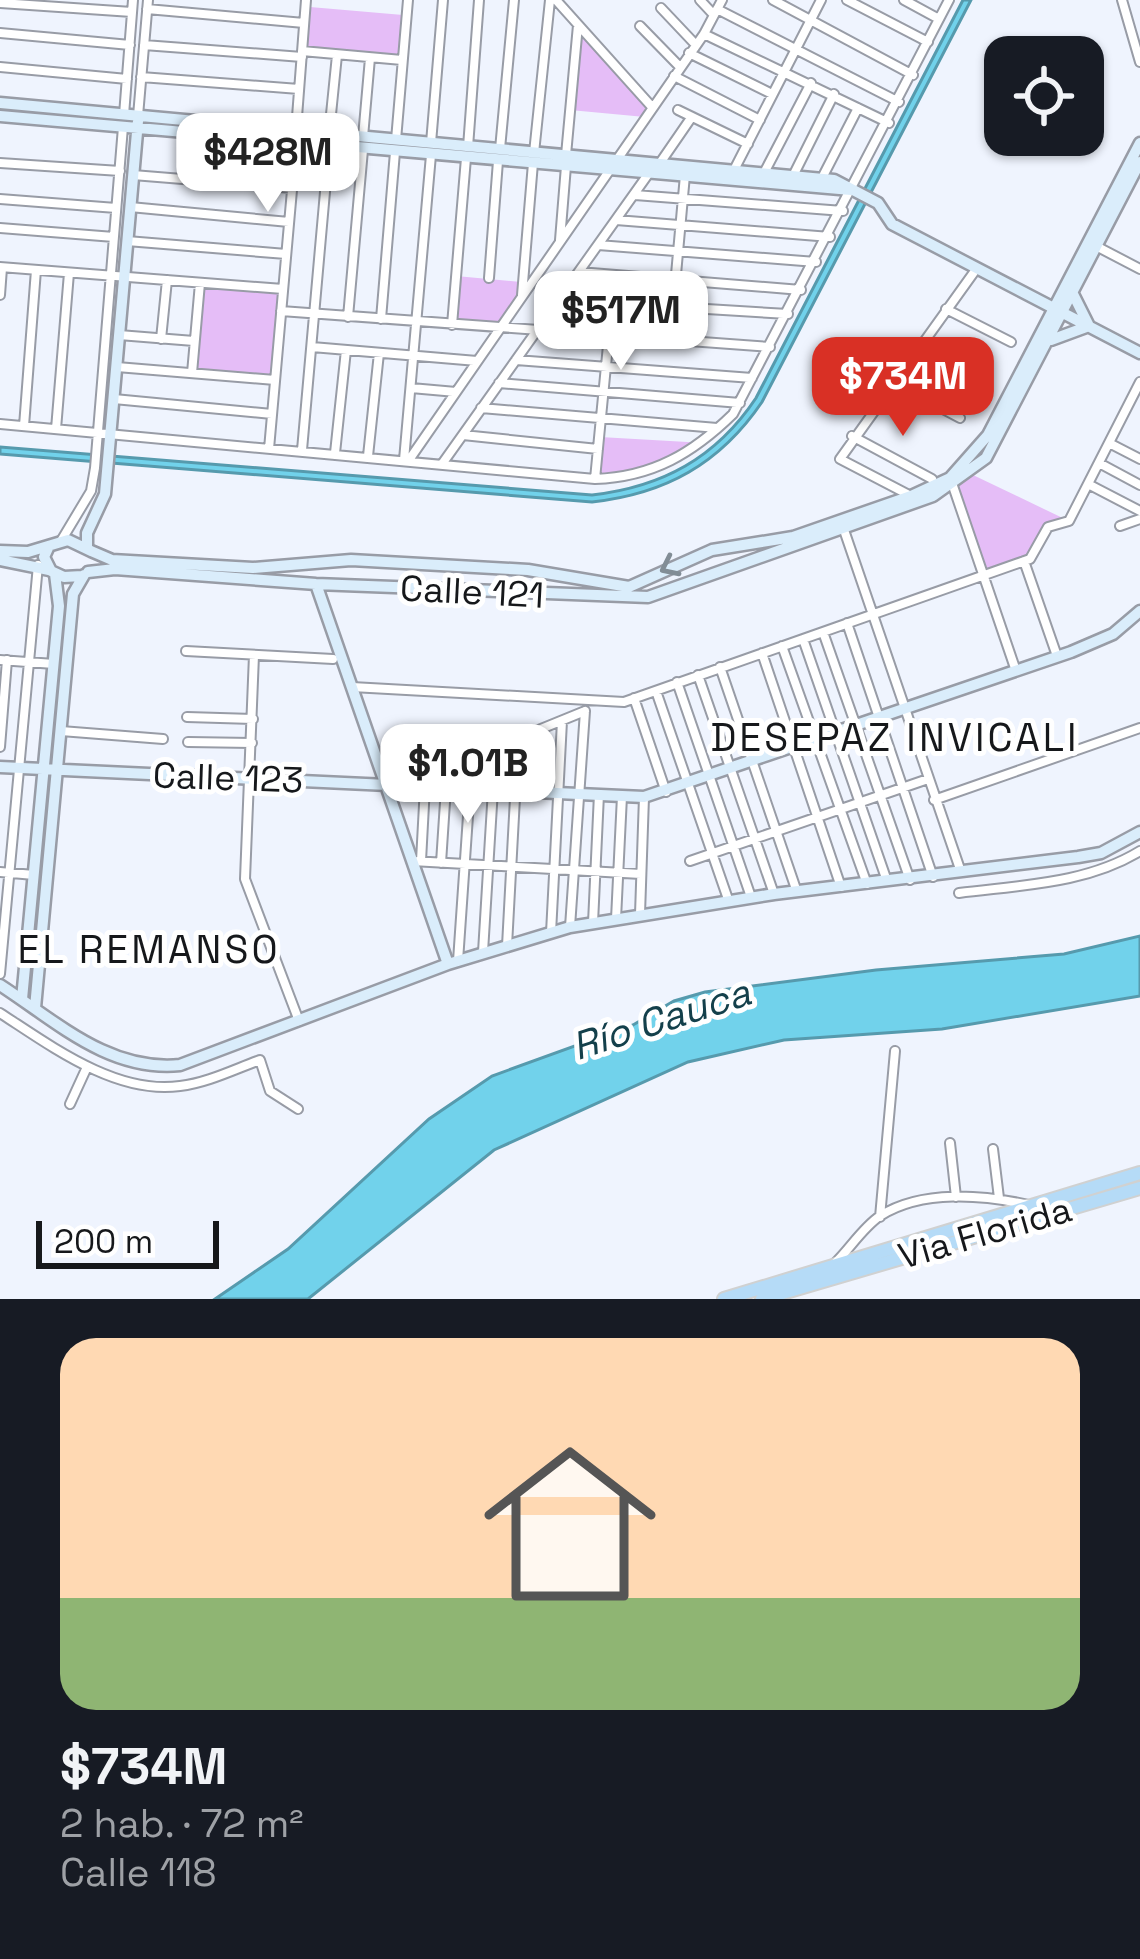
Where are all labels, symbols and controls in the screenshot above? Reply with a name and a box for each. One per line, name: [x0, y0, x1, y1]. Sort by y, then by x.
map controls: [984, 36, 1104, 156]
button: locate: [984, 36, 1104, 156]
pin: $428M: [184, 113, 352, 215]
text: $428M: [203, 127, 333, 176]
pin: $517M: [537, 271, 705, 373]
text: $517M: [561, 285, 681, 334]
pin: $734M: [819, 337, 987, 439]
text: $734M: [839, 351, 967, 400]
one-way arrow: [660, 553, 681, 577]
street label: Calle 121: [399, 565, 545, 619]
district label: DESEPAZ INVICALI: [710, 713, 1080, 762]
pin: $1.01B: [370, 724, 566, 826]
text: $1.01B: [407, 738, 529, 787]
street label: Calle 123: [152, 752, 304, 804]
district label: EL REMANSO: [17, 925, 281, 974]
water label: Río Cauca: [566, 967, 757, 1071]
street label: Via Florida: [893, 1186, 1077, 1280]
scale bar: [36, 1215, 219, 1268]
text: 200 m: [54, 1221, 153, 1263]
icon: home: [462, 1416, 678, 1632]
text: $734M: [60, 1734, 228, 1799]
text: 2 hab. · 72 m²: [60, 1799, 304, 1848]
text: Calle 118: [60, 1848, 217, 1897]

